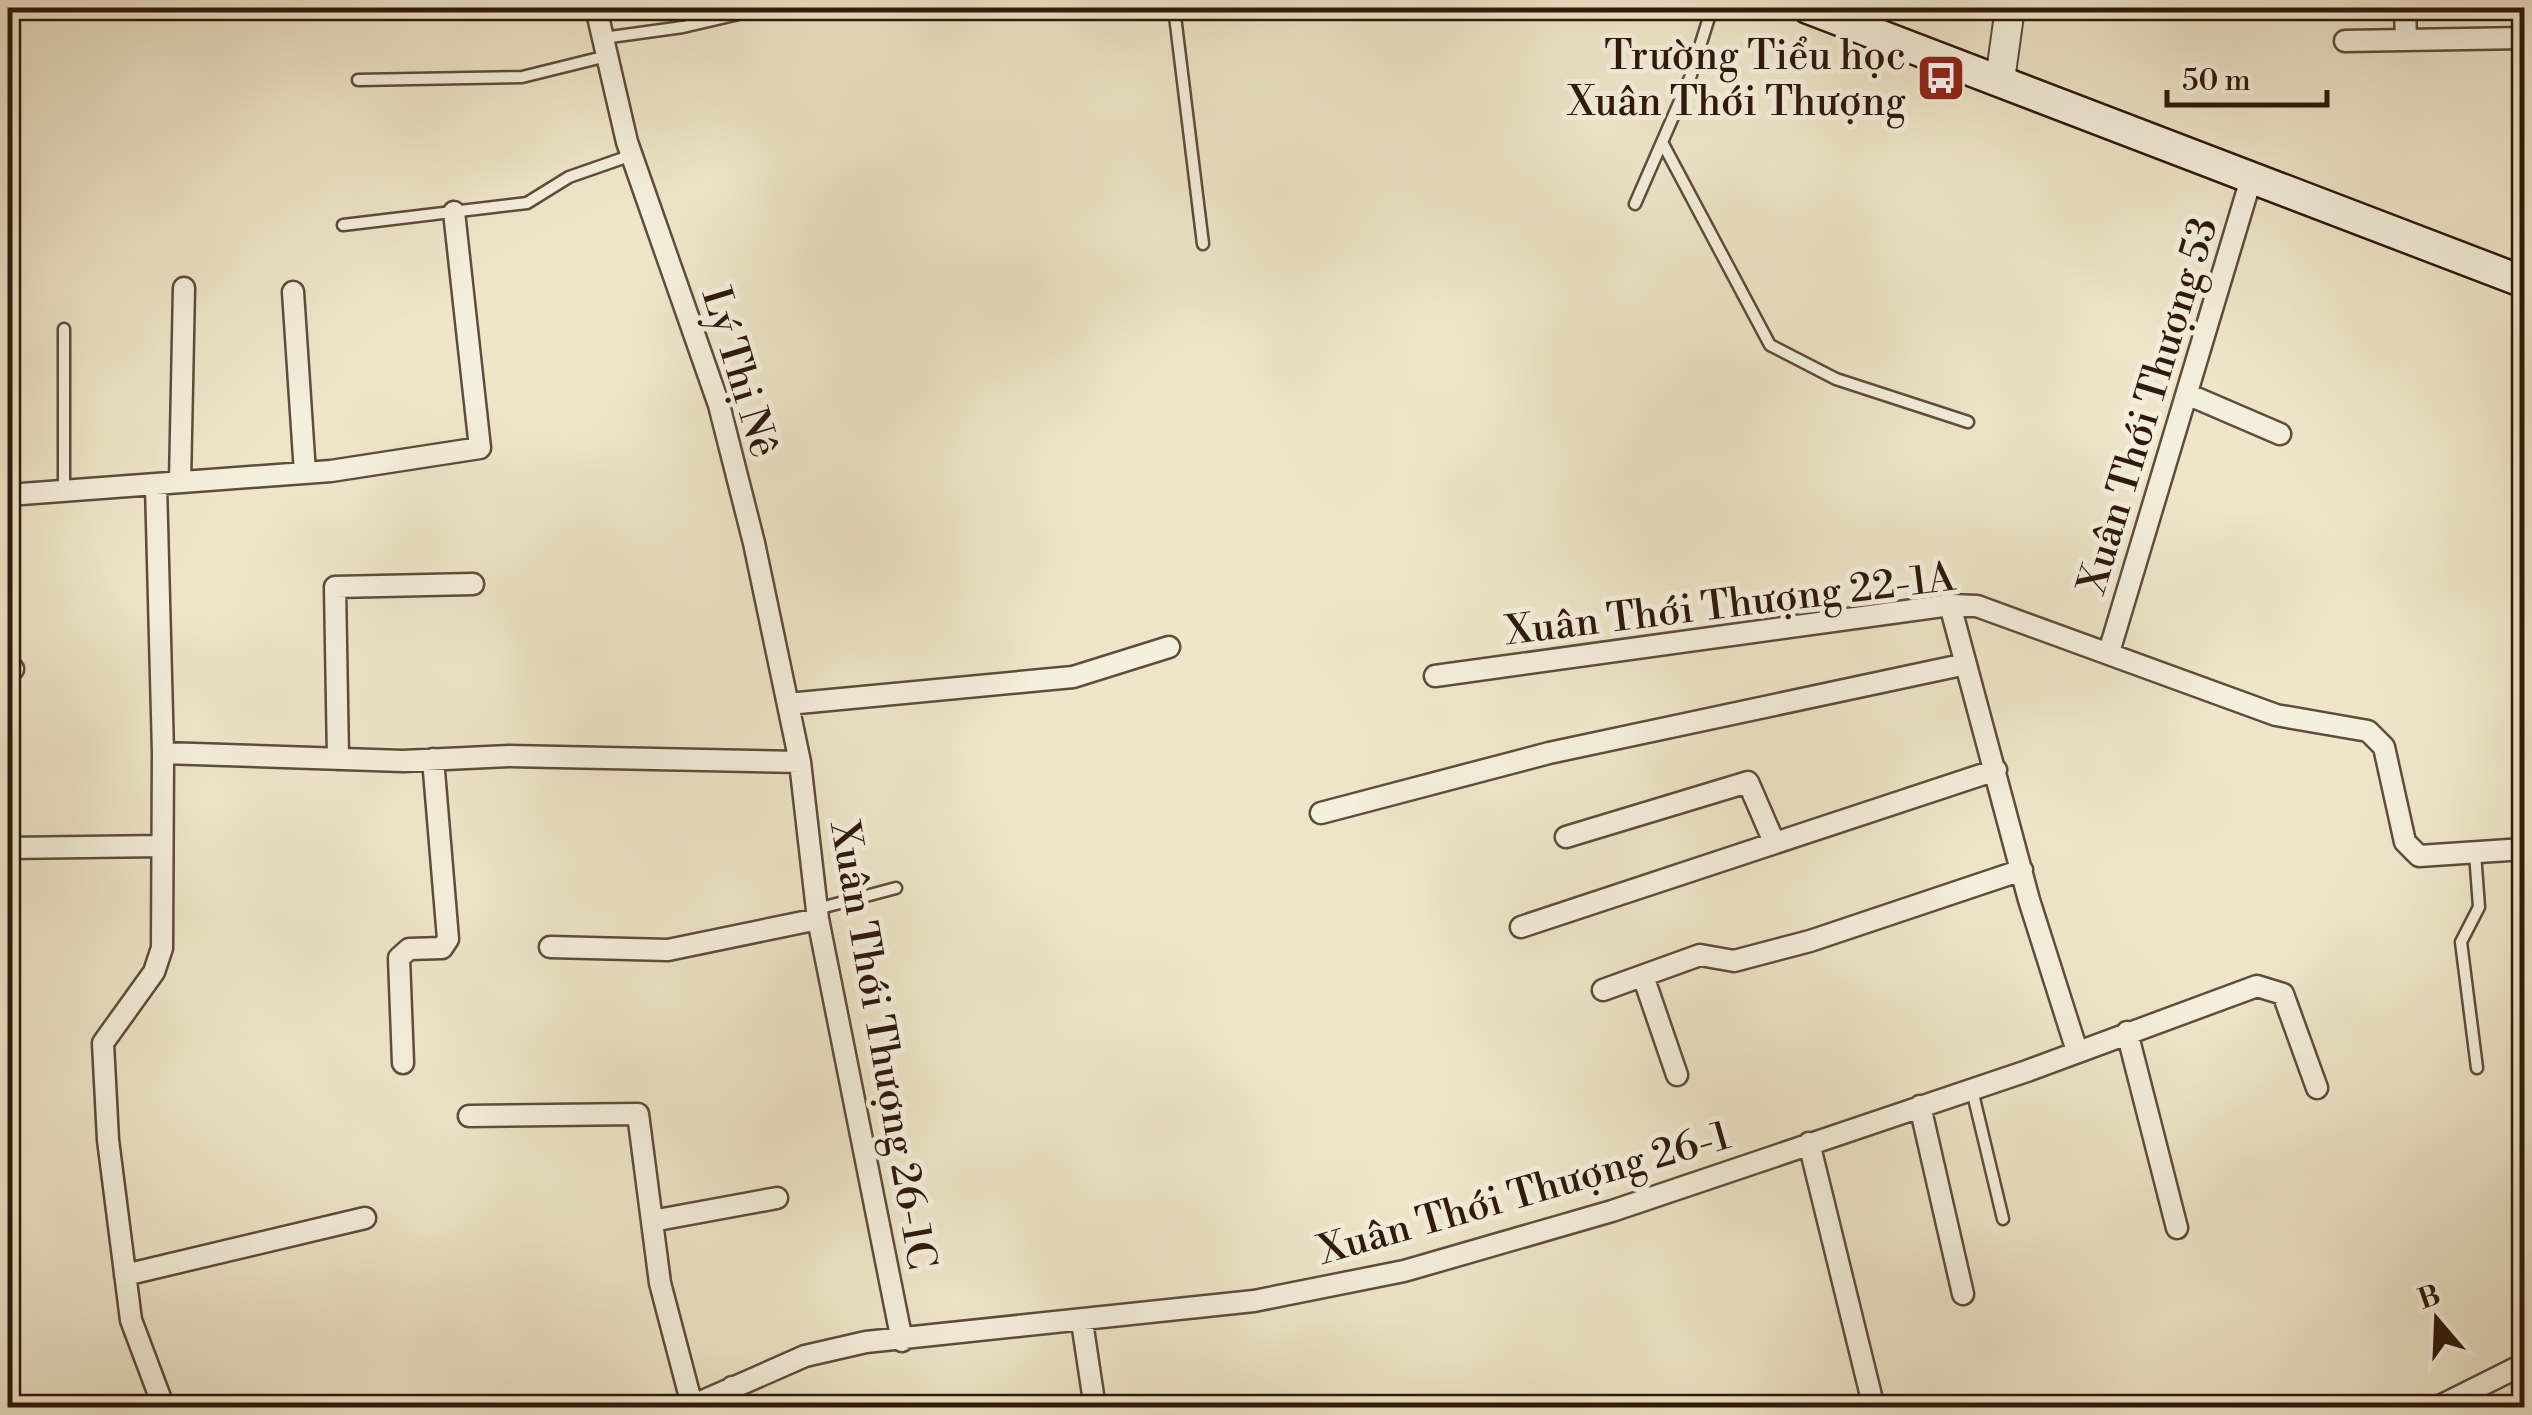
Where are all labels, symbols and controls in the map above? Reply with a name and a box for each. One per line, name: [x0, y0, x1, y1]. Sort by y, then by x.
place label: Trường Tiểu học Xuân Thới Thượng: [1567, 32, 1906, 129]
scale bar: [2167, 45, 2327, 107]
bus stop icon: Trường Tiểu học Xuân Thới Thượng: [1915, 52, 1967, 104]
text: 50 m: [2182, 62, 2251, 100]
street label: Xuân Thới Thượng 53: [2068, 211, 2231, 601]
street label: Lý Thị Nê: [689, 281, 789, 464]
street label: Xuân Thới Thượng 22-1A: [1502, 552, 1960, 658]
street label: Xuân Thới Thượng 26-1C: [817, 816, 946, 1273]
street label: Xuân Thới Thượng 26-1: [1312, 1111, 1737, 1278]
north arrow: [2387, 1270, 2487, 1370]
text: B: [2414, 1278, 2445, 1318]

